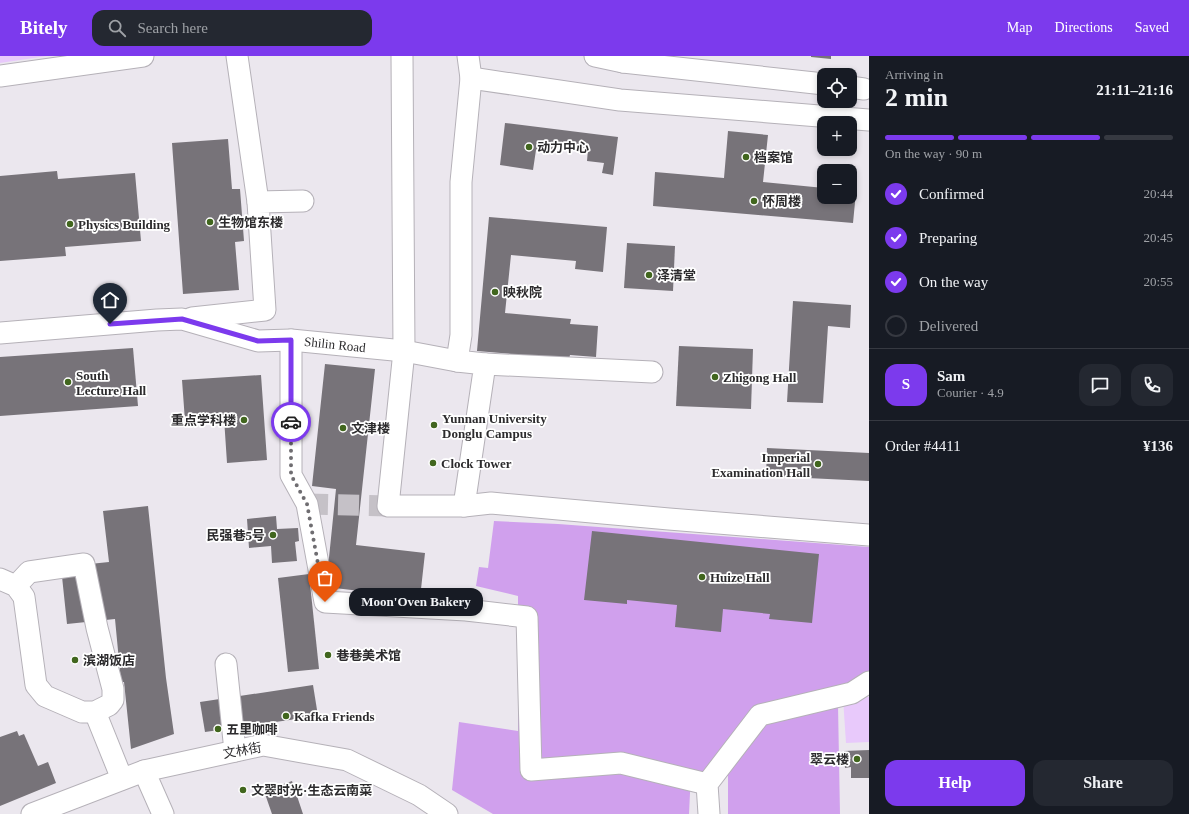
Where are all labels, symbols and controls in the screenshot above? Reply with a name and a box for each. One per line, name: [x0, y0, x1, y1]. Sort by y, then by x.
search box: [92, 10, 372, 46]
text: Bitely: [20, 17, 68, 38]
icon: search: [106, 17, 128, 39]
text: Search here: [138, 20, 208, 36]
text: Map: [1007, 20, 1032, 35]
text: Directions: [1054, 20, 1113, 35]
text: Saved: [1135, 20, 1169, 35]
text: Arriving in: [885, 67, 943, 82]
map controls: [817, 68, 857, 204]
button: locate: [817, 68, 857, 108]
text: 21:11–21:16: [1096, 82, 1173, 98]
text: 2 min: [885, 83, 948, 112]
button: +: [817, 116, 857, 156]
place label: 动力中心: [537, 140, 589, 155]
marker: 动力中心: [524, 142, 534, 152]
text: On the way · 90 m: [885, 146, 982, 161]
place label: 档案馆: [754, 150, 793, 165]
marker: 档案馆: [741, 152, 751, 162]
button: −: [817, 164, 857, 204]
icon: check: [885, 183, 907, 205]
text: Confirmed: [919, 186, 984, 202]
text: 20:44: [1143, 186, 1173, 201]
place label: 怀周楼: [762, 194, 801, 209]
marker: 怀周楼: [749, 196, 759, 206]
place label: 生物馆东楼: [218, 215, 283, 230]
place label: Physics Building: [78, 217, 171, 232]
marker: 生物馆东楼: [205, 217, 215, 227]
marker: Physics Building: [65, 219, 75, 229]
icon: check: [885, 227, 907, 249]
text: Preparing: [919, 230, 977, 246]
text: 20:45: [1143, 230, 1173, 245]
place label: 泽清堂: [657, 268, 696, 283]
marker: 泽清堂: [644, 270, 654, 280]
icon: check: [885, 271, 907, 293]
text: On the way: [919, 274, 988, 290]
text: 20:55: [1143, 274, 1173, 289]
pin: [93, 283, 127, 324]
place label: 映秋院: [503, 285, 542, 300]
marker: 映秋院: [490, 287, 500, 297]
icon: home: [99, 289, 121, 311]
text: Delivered: [919, 318, 978, 334]
street label: Shilin Road: [303, 334, 367, 355]
button: chat: [1079, 364, 1121, 406]
button: phone: [1131, 364, 1173, 406]
place label: South Lecture Hall: [76, 368, 147, 398]
text: Sam: [937, 368, 965, 384]
place label: Zhigong Hall: [723, 370, 797, 385]
marker: Zhigong Hall: [710, 372, 720, 382]
text: S: [902, 376, 910, 392]
marker: South Lecture Hall: [63, 377, 73, 387]
text: Courier · 4.9: [937, 385, 1004, 400]
courier: [271, 402, 311, 442]
icon: car: [280, 411, 302, 433]
place label: Yunnan University Donglu Campus: [442, 411, 547, 441]
place label: 重点学科楼: [171, 413, 236, 428]
marker: 重点学科楼: [239, 415, 249, 425]
marker: Yunnan University Donglu Campus: [429, 420, 439, 430]
place label: 文津楼: [351, 421, 390, 436]
marker: 文津楼: [338, 423, 348, 433]
text: Order #4411: [885, 438, 961, 454]
text: ¥136: [1143, 438, 1173, 454]
place label: Imperial Examination Hall: [711, 450, 810, 480]
place label: Clock Tower: [441, 456, 512, 471]
marker: Clock Tower: [428, 458, 438, 468]
marker: Imperial Examination Hall: [813, 459, 823, 469]
place label: 民强巷5号: [206, 528, 265, 543]
marker: 民强巷5号: [268, 530, 278, 540]
pin: [308, 561, 342, 602]
icon: bag: [314, 567, 336, 589]
place label: Huize Hall: [710, 570, 770, 585]
marker: Huize Hall: [697, 572, 707, 582]
callout: Moon'Oven Bakery: [349, 588, 483, 616]
text: Moon'Oven Bakery: [361, 594, 471, 609]
place label: 巷巷美术馆: [336, 648, 401, 663]
marker: 巷巷美术馆: [323, 650, 333, 660]
place label: 滨湖饭店: [83, 653, 135, 668]
marker: 滨湖饭店: [70, 655, 80, 665]
place label: Kafka Friends: [294, 709, 375, 724]
marker: Kafka Friends: [281, 711, 291, 721]
place label: 五里咖啡: [226, 722, 278, 737]
marker: 五里咖啡: [213, 724, 223, 734]
street label: 文林街: [222, 740, 263, 761]
place label: 翠云楼: [810, 752, 849, 767]
marker: 翠云楼: [852, 754, 862, 764]
button: Help: [885, 760, 1025, 806]
button: Share: [1033, 760, 1173, 806]
place label: 文翠时光·生态云南菜: [251, 783, 372, 798]
marker: 文翠时光·生态云南菜: [238, 785, 248, 795]

